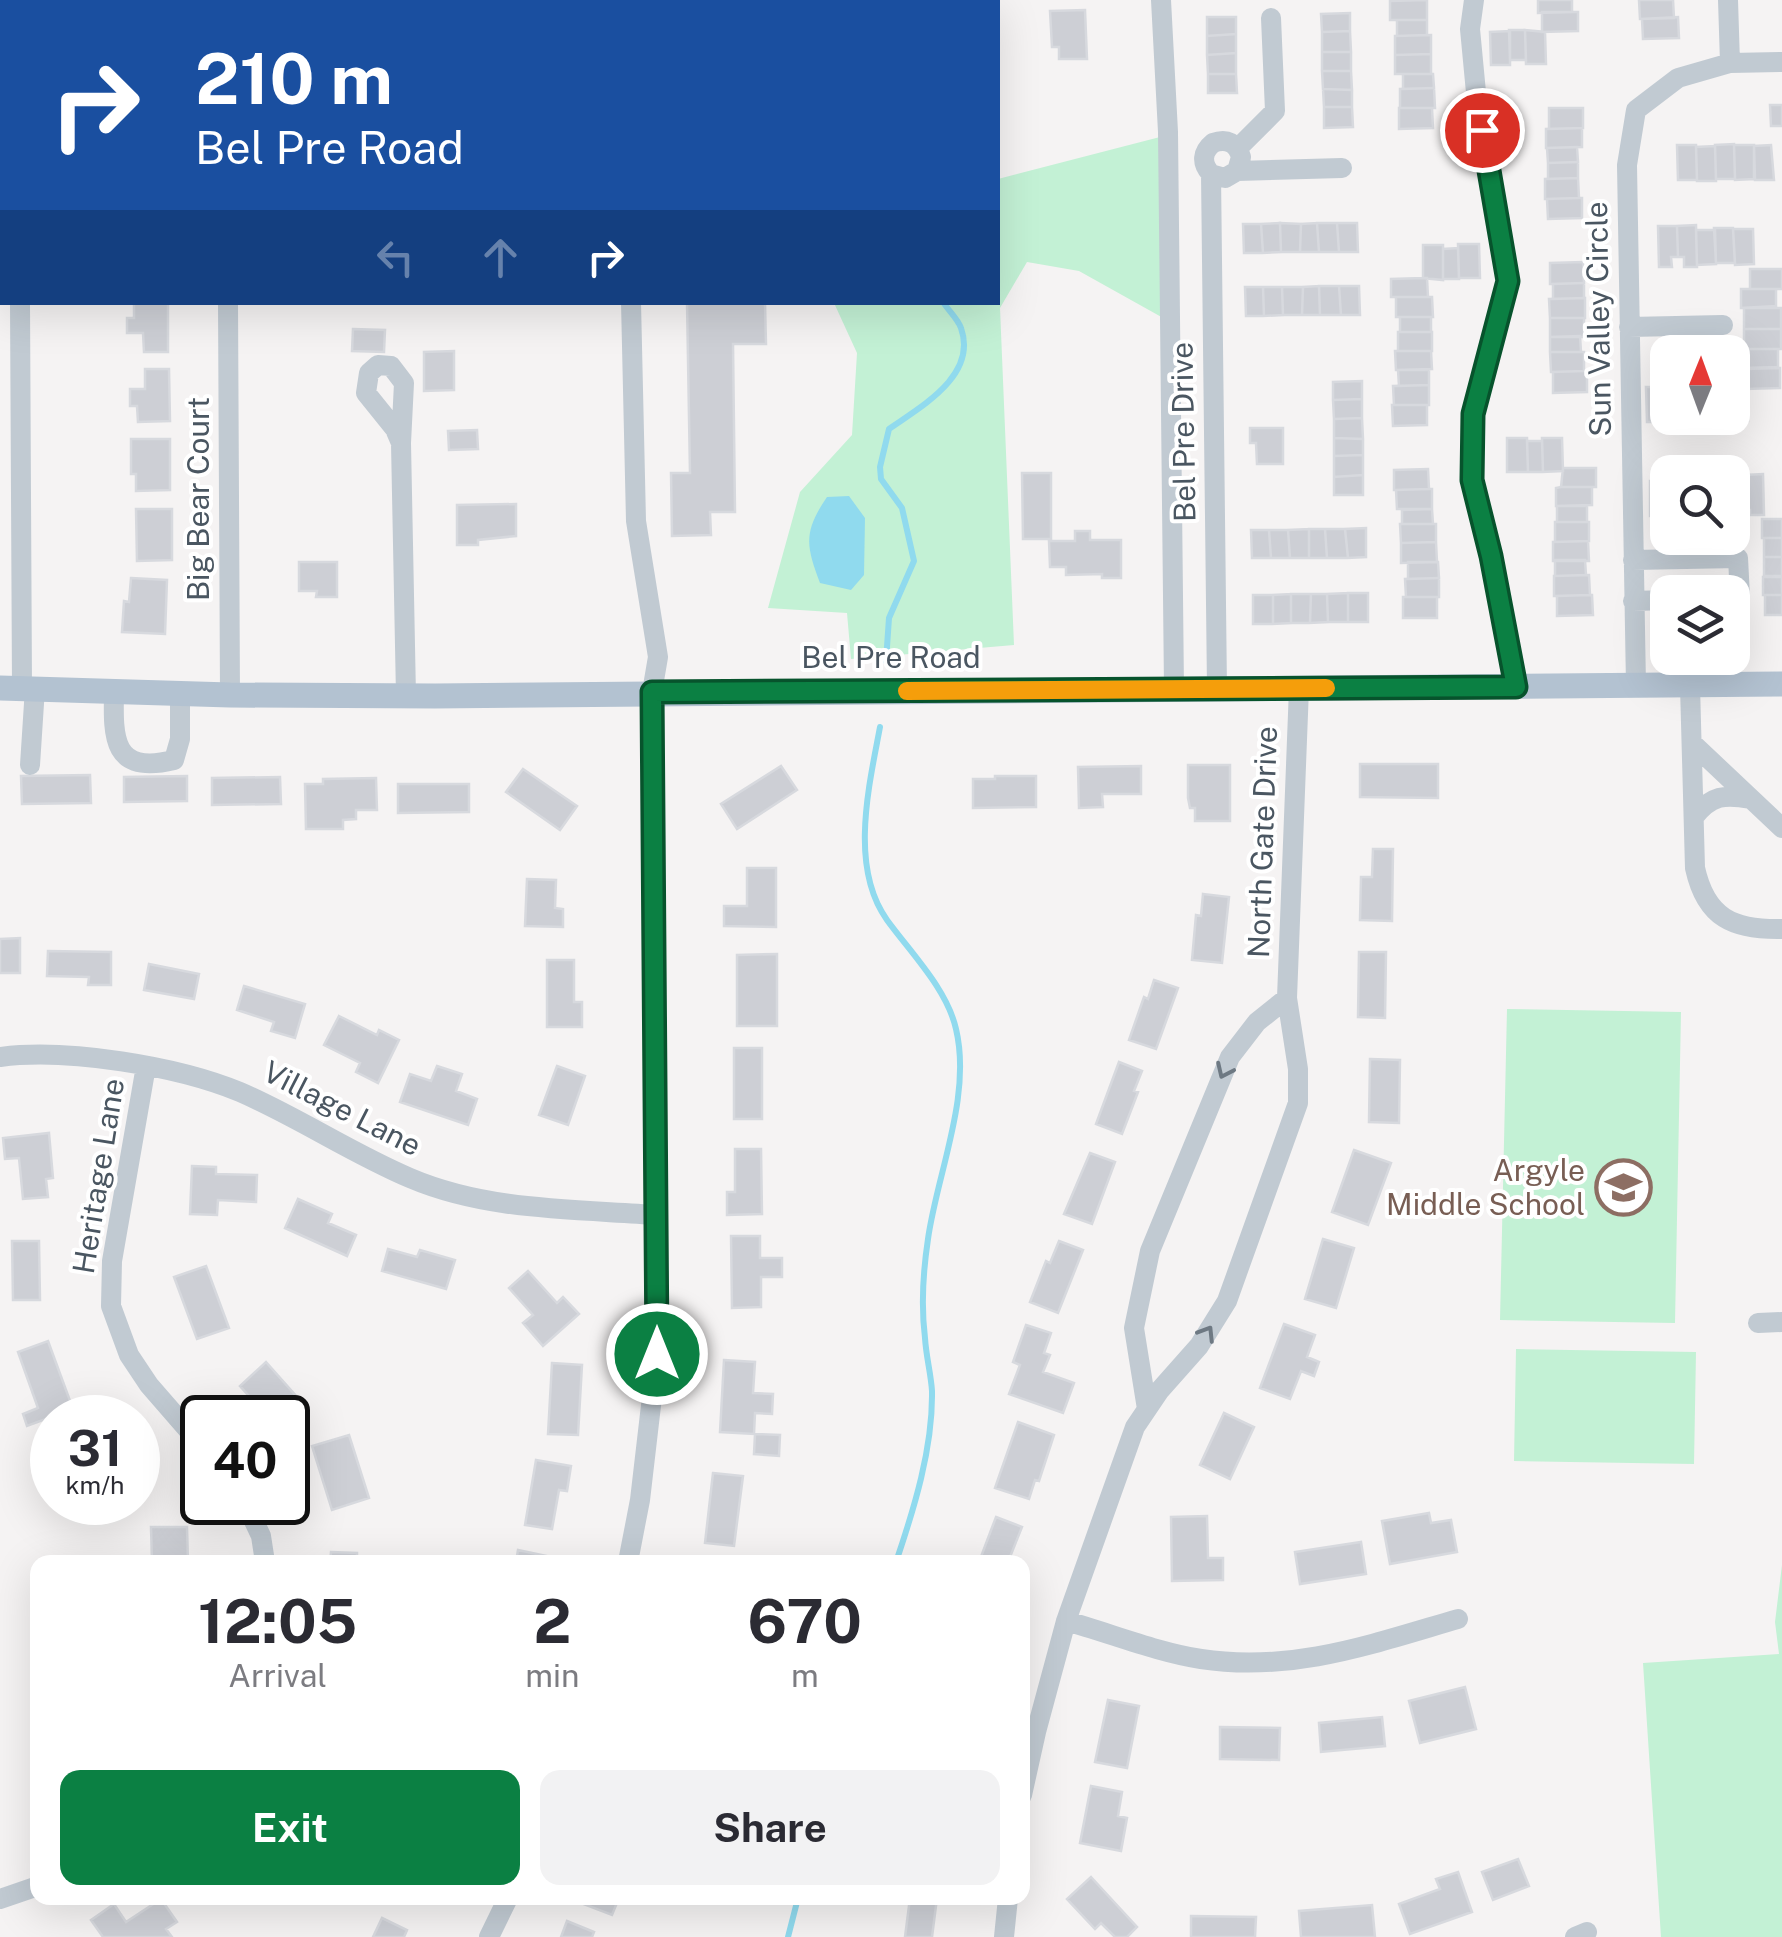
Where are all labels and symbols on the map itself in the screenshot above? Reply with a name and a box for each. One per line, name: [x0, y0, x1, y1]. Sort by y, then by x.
pin: [1440, 88, 1525, 173]
street label: Sun Valley Circle: [1578, 201, 1618, 437]
north arrow: [1650, 335, 1750, 435]
street label: Bel Pre Drive: [1163, 342, 1203, 522]
street label: Big Bear Court: [180, 397, 216, 601]
street label: Bel Pre Road: [801, 639, 981, 675]
street label: North Gate Drive: [1240, 725, 1284, 959]
street label: Village Lane: [258, 1053, 427, 1163]
one-way arrow: [1217, 1061, 1237, 1079]
street label: Heritage Lane: [65, 1076, 131, 1276]
place label: Argyle Middle School: [1386, 1152, 1585, 1222]
school or university icon: Argyle Middle School: [1594, 1158, 1654, 1218]
position arrow: [605, 1302, 709, 1406]
one-way arrow: [1195, 1326, 1214, 1344]
speed limit sign: 40: [180, 1395, 310, 1525]

